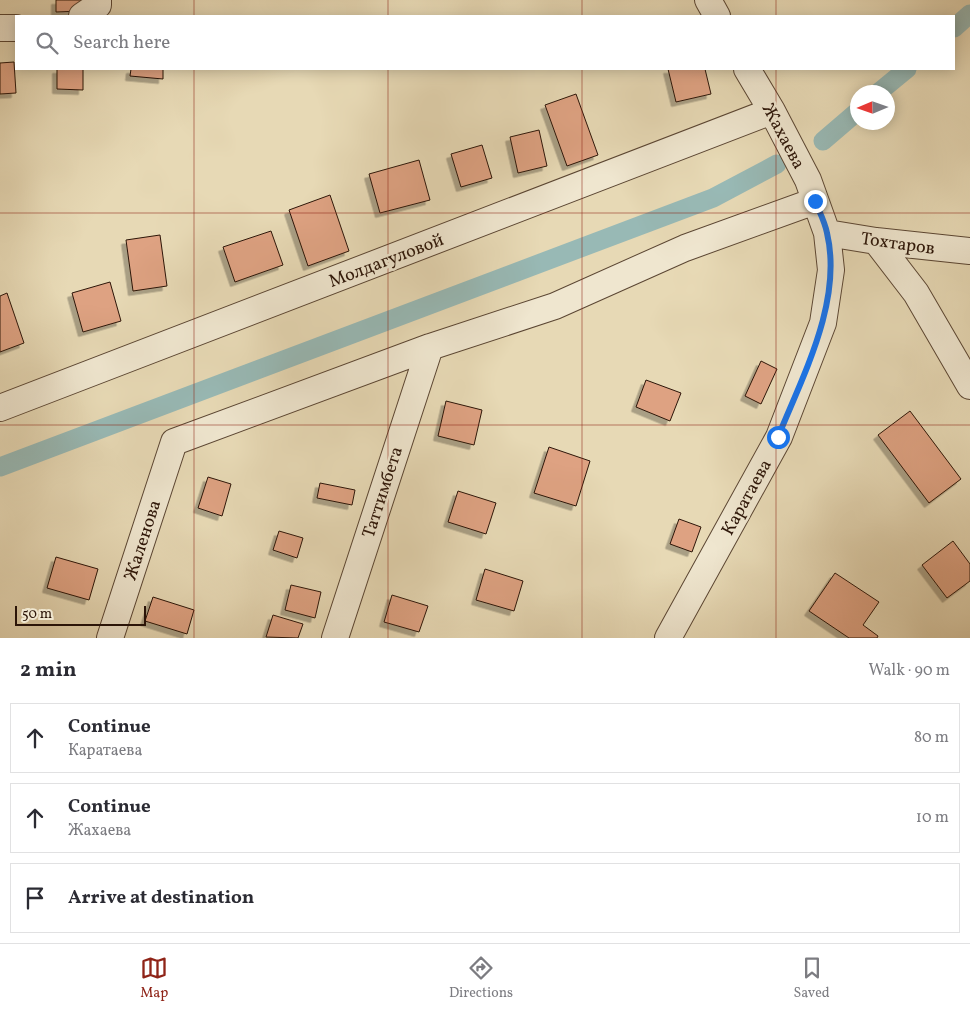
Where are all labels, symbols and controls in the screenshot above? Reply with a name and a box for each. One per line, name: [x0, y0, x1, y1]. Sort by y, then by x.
search box: [15, 15, 955, 70]
icon: search: [33, 29, 61, 57]
text: Search here: [73, 30, 170, 56]
north arrow: [850, 85, 895, 130]
street label: Жахаева: [755, 99, 810, 174]
route end: [804, 190, 827, 213]
street label: Тохтаров: [859, 227, 936, 262]
street label: Молдагуловой: [326, 228, 448, 295]
route start: [767, 426, 790, 449]
street label: Таттимбета: [357, 443, 410, 541]
street label: Каратаева: [716, 455, 779, 540]
street label: Жаленова: [119, 497, 168, 584]
scale bar: [15, 603, 146, 626]
text: 50 m: [22, 605, 52, 624]
text: 2 min: [20, 656, 77, 685]
text: Walk · 90 m: [868, 660, 950, 682]
text: Continue: [68, 714, 151, 740]
icon: ahead: [21, 724, 49, 752]
text: 80 m: [914, 727, 949, 749]
text: Каратаева: [68, 740, 142, 762]
text: Continue: [68, 794, 151, 820]
icon: ahead: [21, 804, 49, 832]
text: 10 m: [916, 807, 949, 829]
text: Жахаева: [68, 820, 131, 842]
icon: arrive: [21, 884, 49, 912]
text: Arrive at destination: [68, 885, 254, 911]
tab: Map: [140, 954, 168, 1003]
tab: Directions: [449, 954, 513, 1003]
tab: Saved: [794, 954, 830, 1003]

